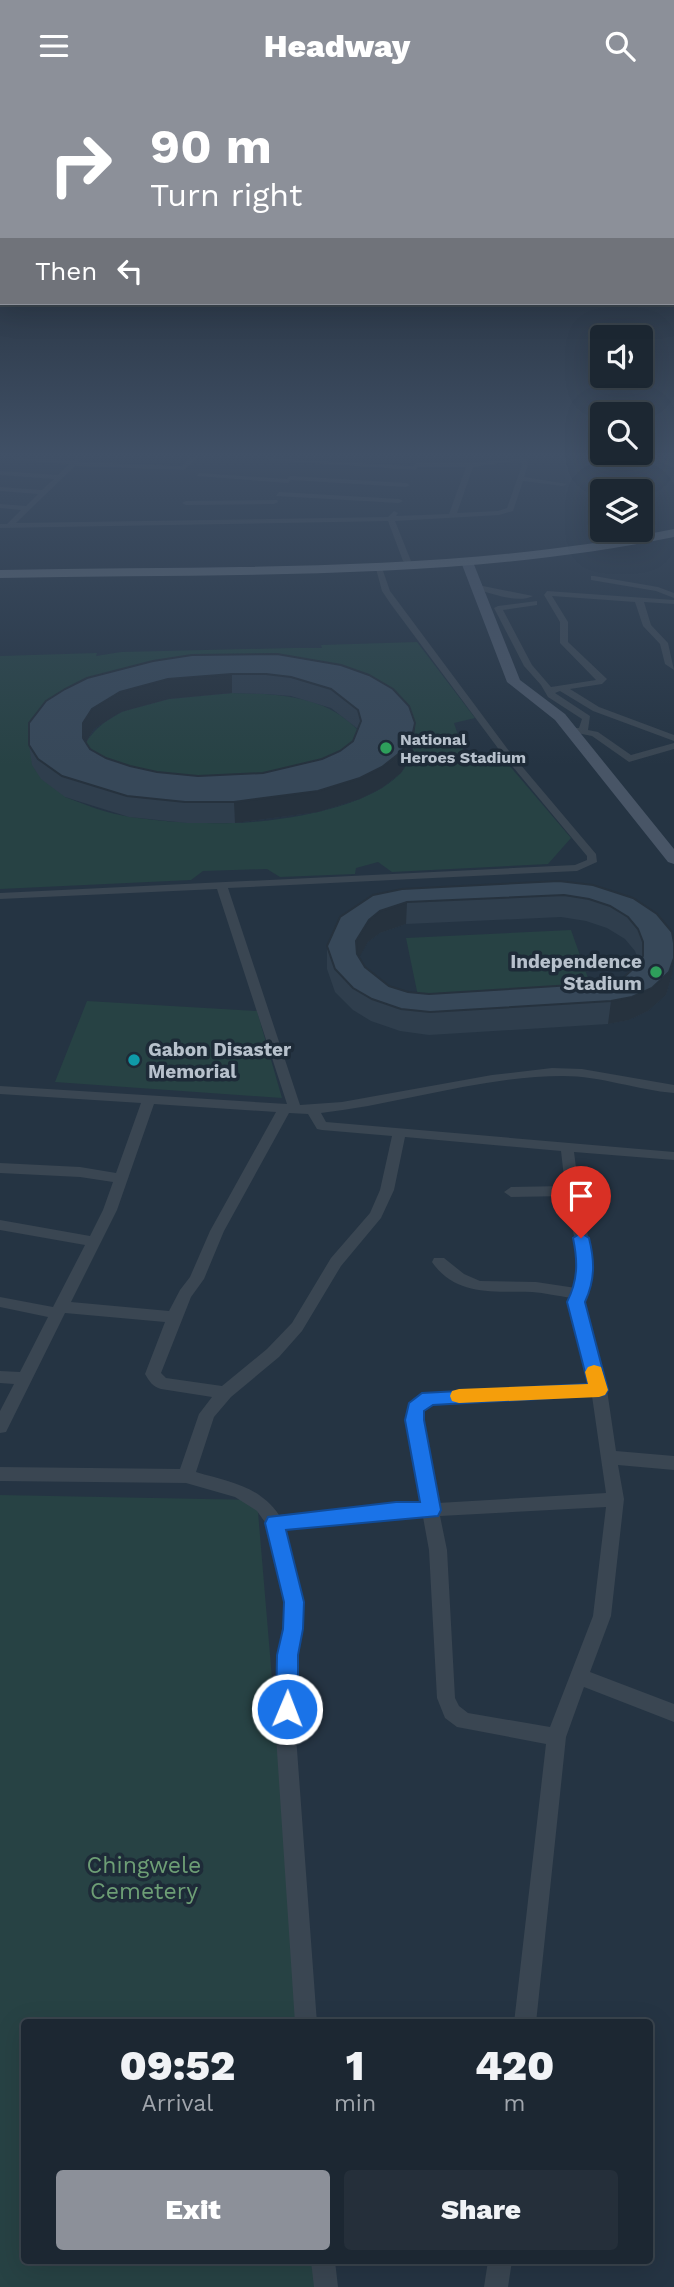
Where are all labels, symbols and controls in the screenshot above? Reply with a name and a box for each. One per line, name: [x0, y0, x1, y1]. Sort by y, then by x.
icon: menu: [35, 27, 73, 65]
text: Headway: [264, 27, 410, 65]
icon: search: [601, 27, 639, 65]
text: 90 m: [150, 117, 272, 175]
icon: right: [35, 119, 126, 210]
text: Turn right: [150, 176, 302, 214]
icon: left: [111, 252, 149, 290]
text: Then: [35, 256, 97, 286]
map controls: [590, 325, 653, 542]
button: sound: [590, 325, 653, 388]
button: search: [590, 402, 653, 465]
button: layers: [590, 479, 653, 542]
place label: National Heroes Stadium: [400, 730, 526, 767]
marker: National Heroes Stadium: [378, 740, 394, 756]
place label: Independence Stadium: [510, 950, 642, 995]
marker: Independence Stadium: [648, 964, 664, 980]
place label: Gabon Disaster Memorial: [148, 1038, 292, 1083]
marker: Gabon Disaster Memorial: [126, 1052, 142, 1068]
pin: [551, 1166, 611, 1238]
icon: arrive: [562, 1177, 600, 1215]
position arrow: [250, 1672, 324, 1746]
park label: Chingwele Cemetery: [87, 1852, 201, 1905]
text: 09:52: [120, 2041, 235, 2090]
text: 1: [346, 2041, 364, 2090]
text: 420: [475, 2041, 554, 2090]
text: Arrival: [142, 2090, 213, 2117]
text: min: [334, 2090, 376, 2117]
text: m: [504, 2090, 526, 2117]
button: Exit: [56, 2170, 330, 2250]
button: Share: [344, 2170, 618, 2250]

